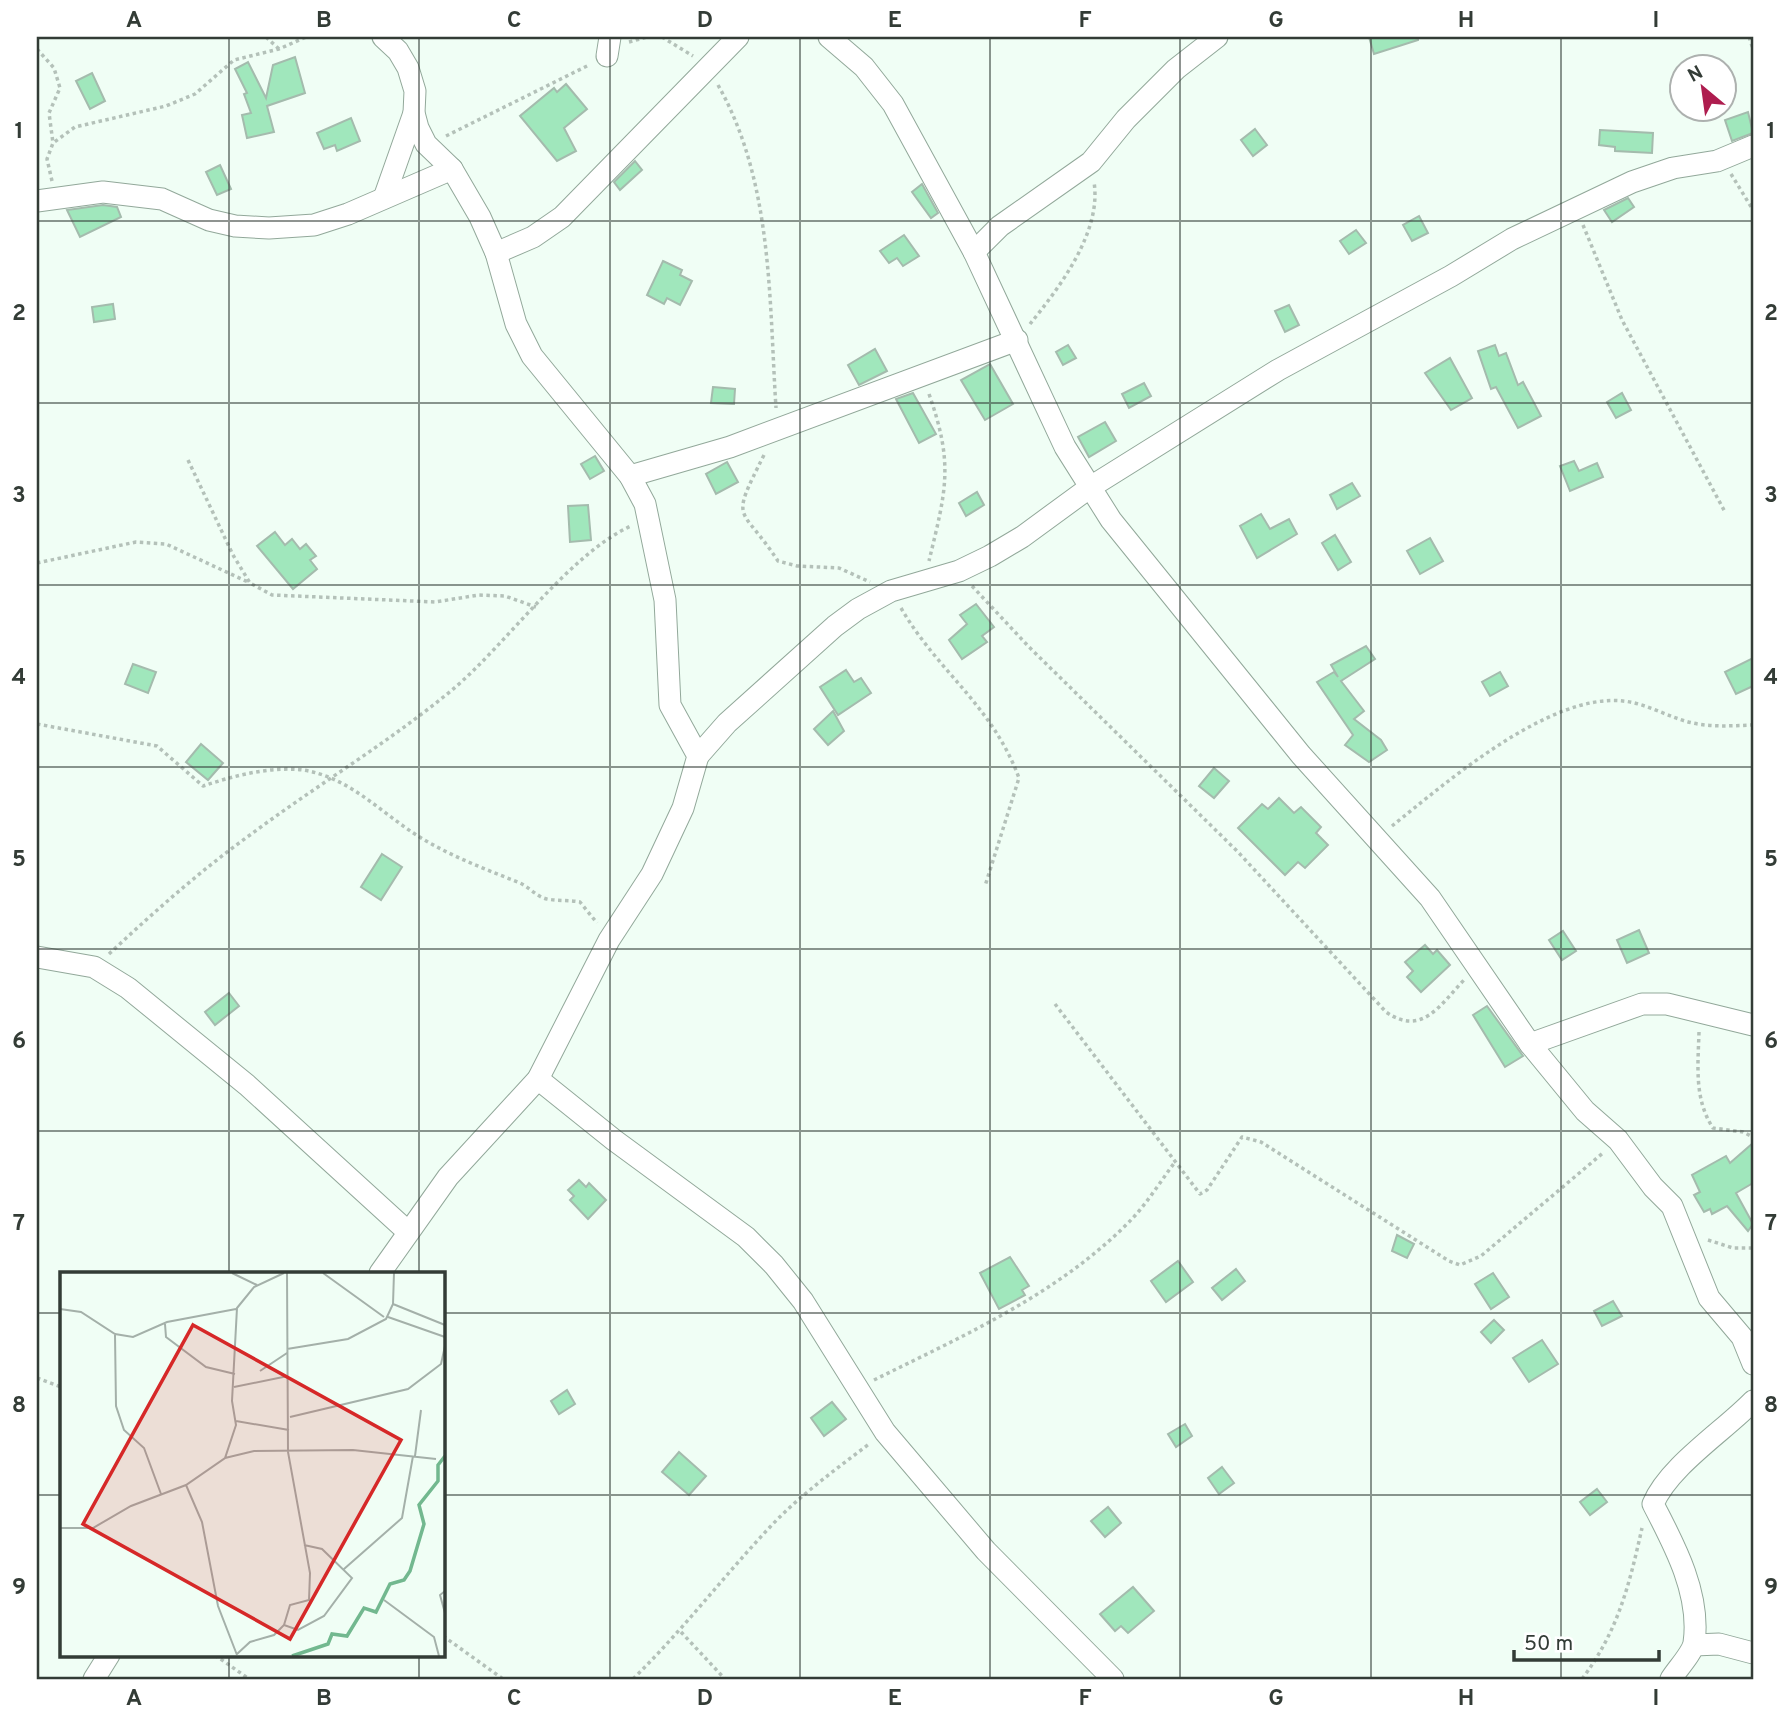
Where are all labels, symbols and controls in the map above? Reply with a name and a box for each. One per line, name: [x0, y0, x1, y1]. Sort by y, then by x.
text: A: [126, 7, 142, 36]
text: B: [316, 7, 332, 36]
text: C: [507, 7, 521, 36]
text: D: [697, 7, 713, 36]
text: E: [888, 7, 902, 36]
text: F: [1078, 7, 1092, 36]
text: G: [1268, 7, 1284, 36]
text: H: [1458, 7, 1474, 36]
text: I: [1653, 7, 1659, 36]
north arrow: [1668, 52, 1738, 122]
text: N: [1684, 61, 1708, 89]
text: 1: [14, 118, 24, 147]
text: 1: [1766, 118, 1776, 147]
text: 2: [12, 300, 26, 329]
text: 2: [1764, 300, 1778, 329]
text: 3: [12, 482, 26, 511]
text: 3: [1764, 482, 1778, 511]
text: 4: [12, 664, 26, 693]
text: 4: [1764, 664, 1778, 693]
text: 5: [12, 846, 26, 875]
text: 5: [1764, 846, 1778, 875]
text: 6: [12, 1028, 26, 1057]
text: 6: [1764, 1028, 1778, 1057]
text: 7: [13, 1210, 25, 1239]
text: 7: [1765, 1210, 1777, 1239]
inset map: [60, 1272, 444, 1656]
text: 8: [12, 1392, 26, 1421]
text: 8: [1764, 1392, 1778, 1421]
text: 9: [12, 1574, 26, 1603]
text: 9: [1764, 1574, 1778, 1603]
scale bar: [1514, 1618, 1659, 1662]
text: 50 m: [1524, 1631, 1573, 1658]
text: A: [126, 1685, 142, 1714]
text: B: [316, 1685, 332, 1714]
text: C: [507, 1685, 521, 1714]
text: D: [697, 1685, 713, 1714]
text: E: [888, 1685, 902, 1714]
text: F: [1078, 1685, 1092, 1714]
text: G: [1268, 1685, 1284, 1714]
text: H: [1458, 1685, 1474, 1714]
text: I: [1653, 1685, 1659, 1714]

